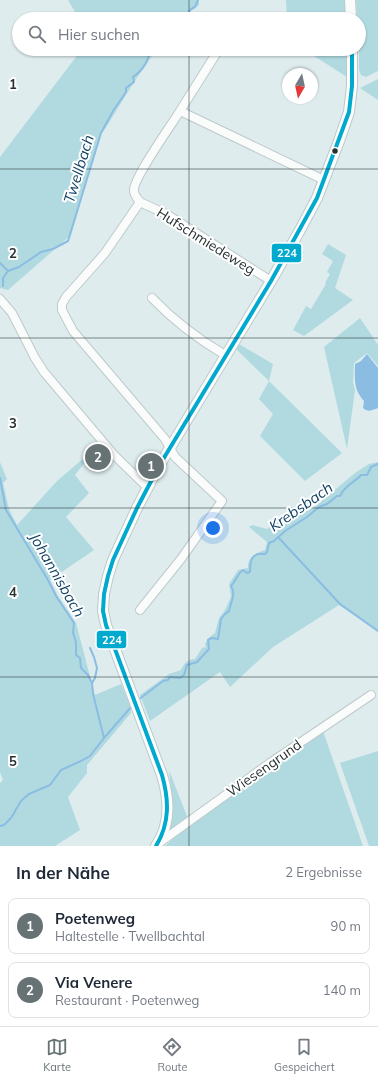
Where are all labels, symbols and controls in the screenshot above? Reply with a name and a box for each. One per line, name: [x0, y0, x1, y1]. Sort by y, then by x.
search box: [12, 12, 366, 56]
icon: search: [26, 23, 48, 45]
text: Hier suchen: [58, 25, 140, 44]
north arrow: [282, 68, 318, 104]
text: 1: [9, 76, 17, 92]
water label: Twellbach: [59, 132, 98, 205]
unlabelled marker: [330, 146, 340, 156]
street label: Hufschmiedeweg: [153, 203, 259, 279]
line badge: 224: [271, 243, 302, 263]
text: 2: [9, 245, 17, 261]
text: 224: [277, 246, 297, 260]
text: 3: [9, 415, 17, 431]
pin: 2: [85, 442, 111, 472]
pin: 1: [138, 451, 164, 481]
water label: Krebsbach: [265, 478, 337, 536]
your location: [203, 518, 223, 538]
water label: Johannisbach: [25, 528, 89, 620]
text: 4: [9, 584, 17, 600]
line badge: 224: [96, 630, 127, 649]
text: 224: [102, 633, 122, 647]
street label: Wiesengrund: [223, 736, 305, 800]
text: 5: [9, 753, 17, 769]
text: In der Nähe: [16, 862, 110, 883]
text: 2 Ergebnisse: [285, 864, 362, 880]
text: Poetenweg: [55, 909, 135, 928]
text: 1: [26, 918, 34, 934]
text: 90 m: [331, 918, 361, 934]
text: Haltestelle · Twellbachtal: [55, 928, 205, 944]
text: Via Venere: [55, 973, 133, 992]
text: 2: [26, 982, 34, 998]
text: 140 m: [323, 982, 361, 998]
text: Restaurant · Poetenweg: [55, 992, 199, 1008]
tab: Karte: [43, 1036, 71, 1074]
tab: Route: [158, 1036, 187, 1074]
tab: Gespeichert: [274, 1036, 335, 1074]

